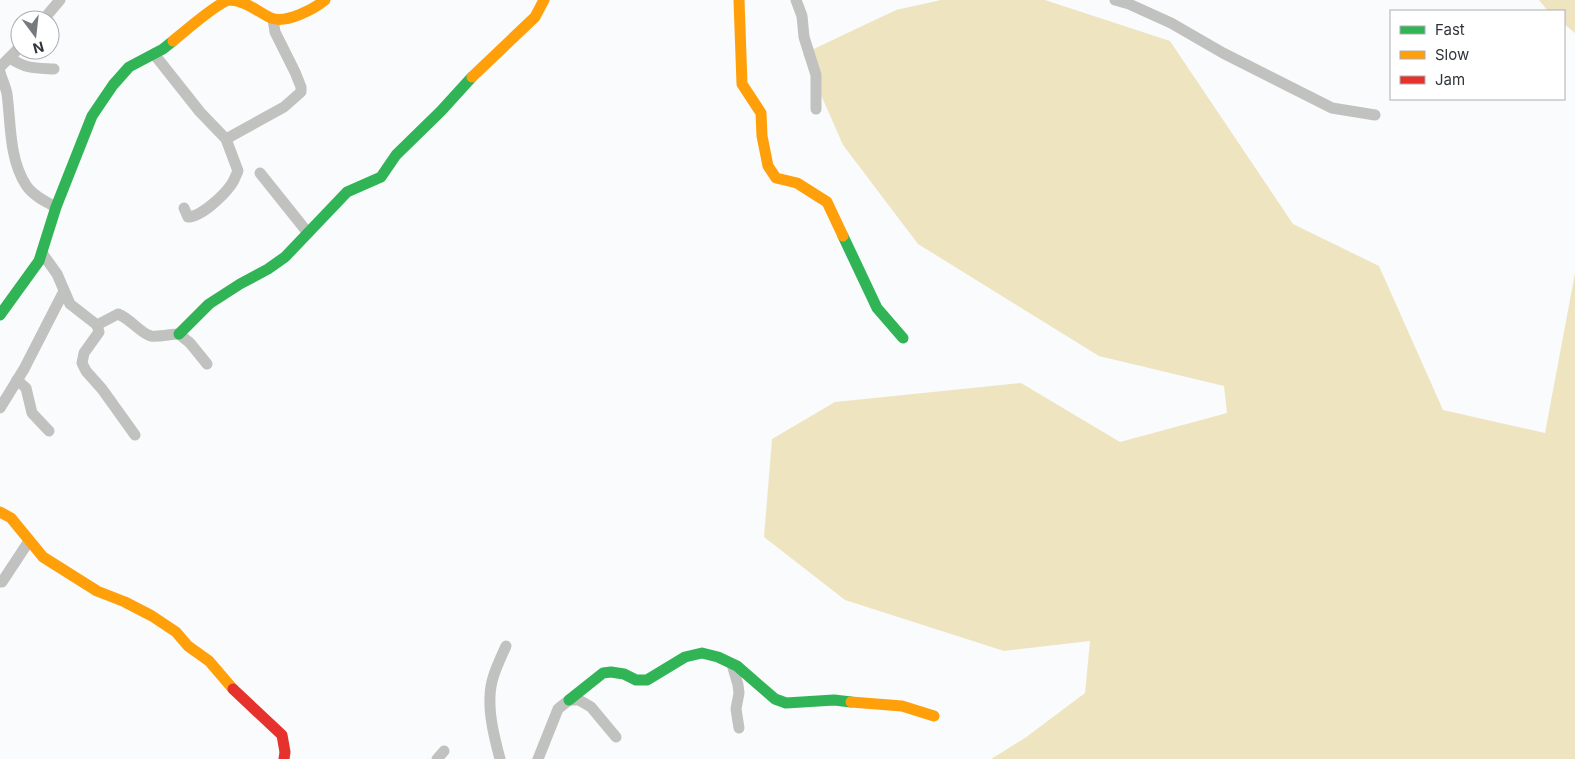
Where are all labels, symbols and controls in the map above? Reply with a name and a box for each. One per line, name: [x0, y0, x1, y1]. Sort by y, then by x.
north arrow: [10, 10, 60, 60]
legend: [1390, 10, 1565, 100]
text: Fast: [1435, 20, 1465, 39]
text: N: [31, 38, 46, 58]
text: Slow: [1435, 45, 1469, 64]
text: Jam: [1435, 70, 1465, 89]

